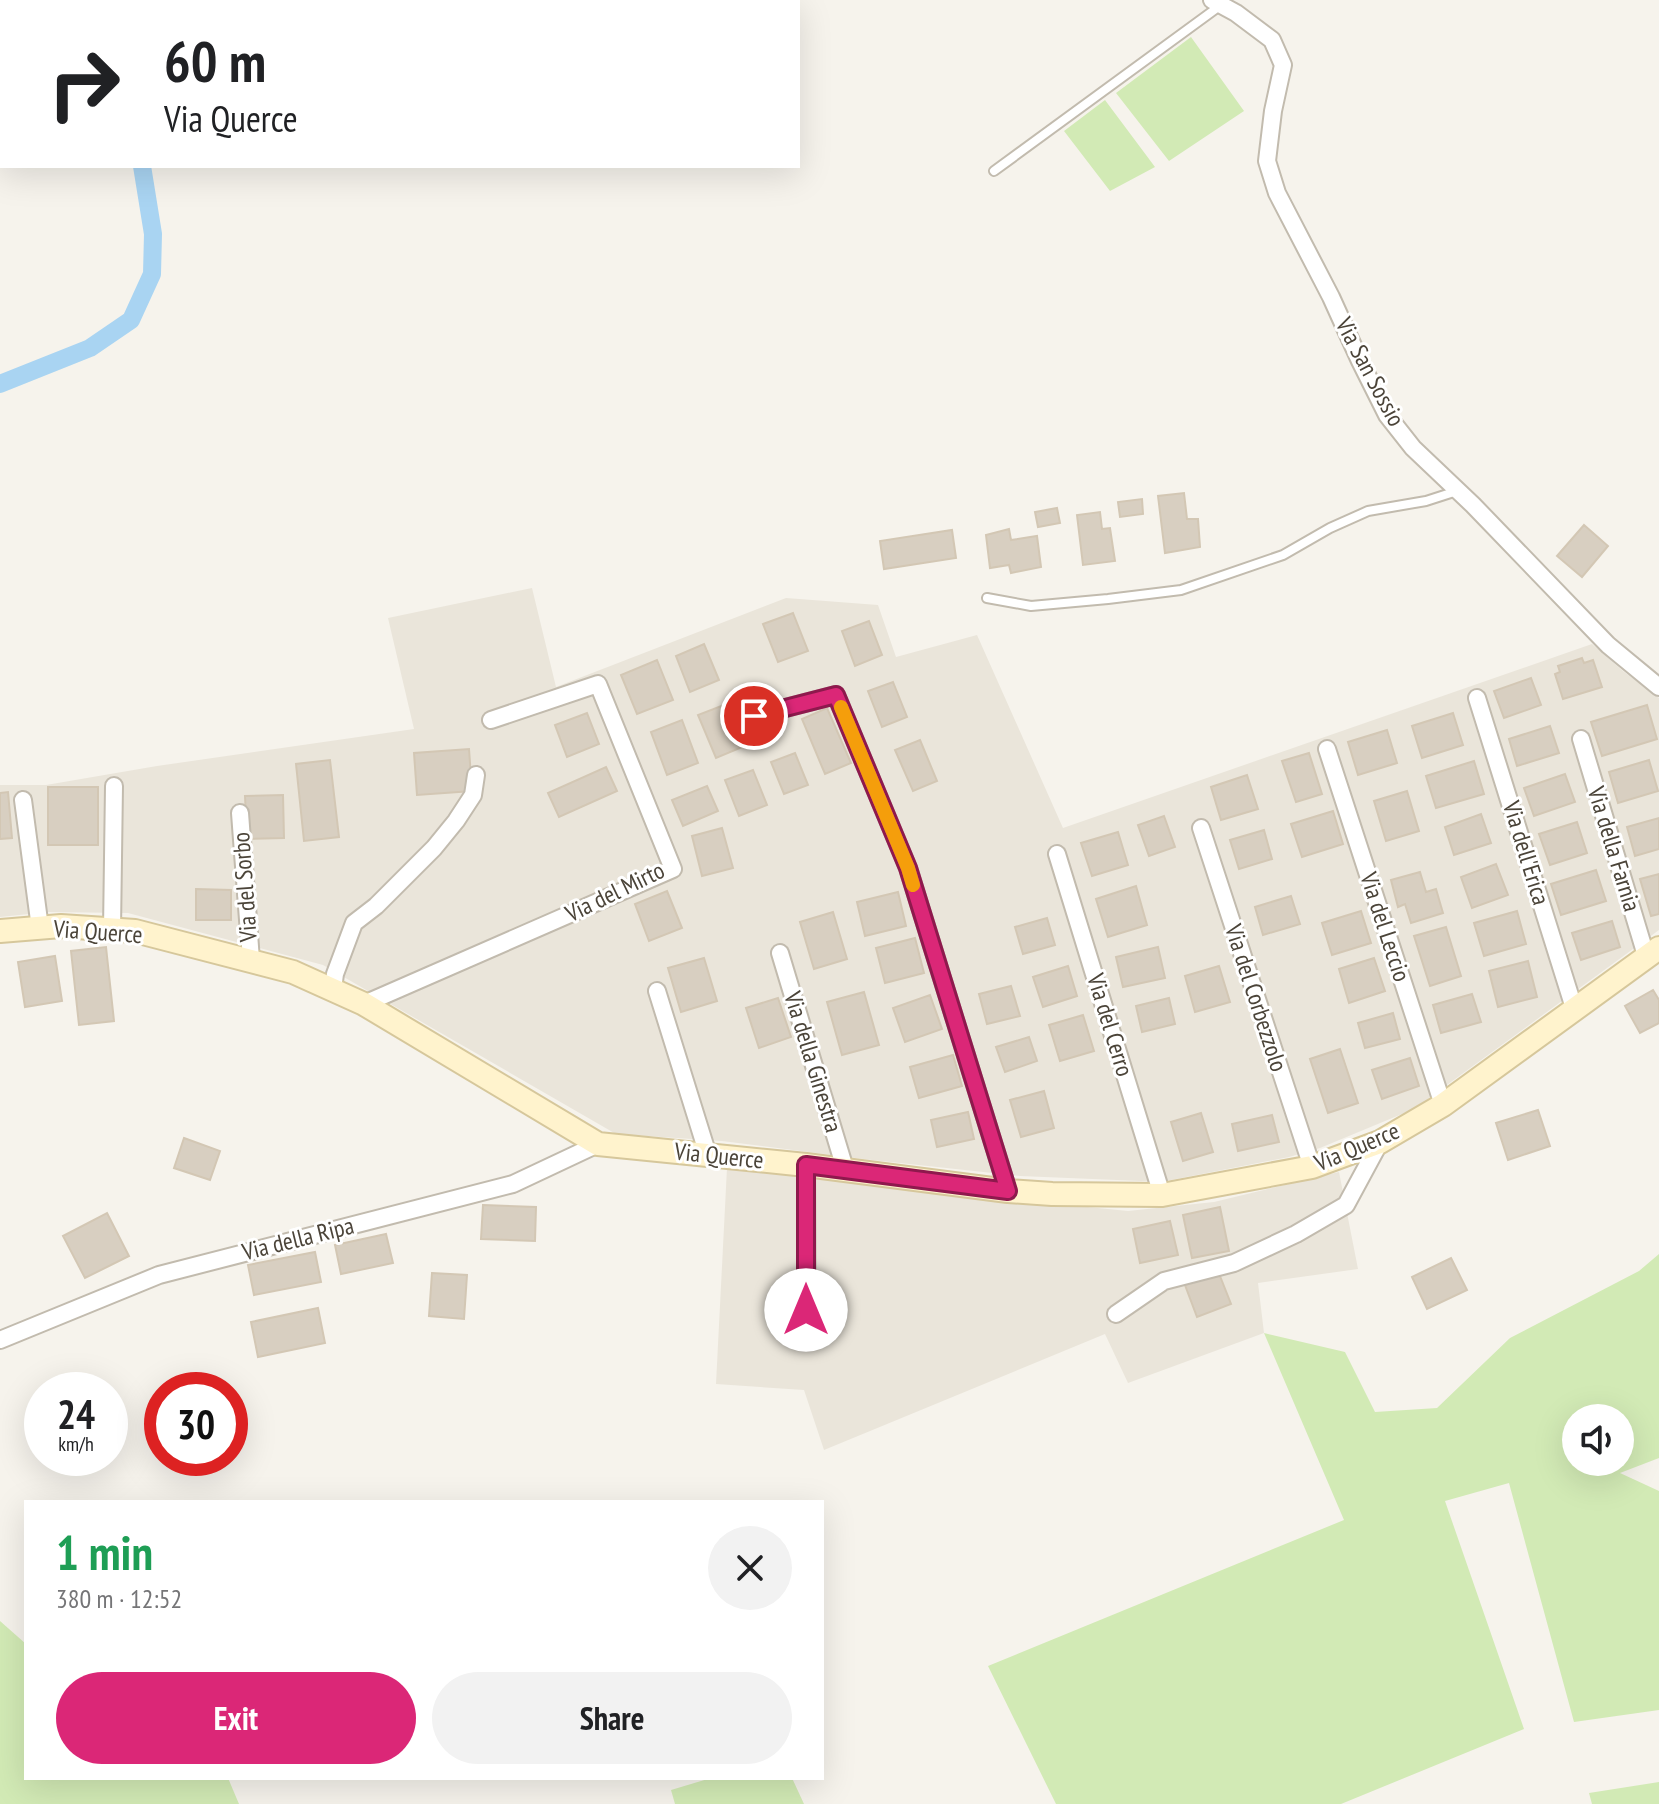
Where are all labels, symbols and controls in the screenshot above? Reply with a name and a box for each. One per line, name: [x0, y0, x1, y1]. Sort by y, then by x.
text: 60 m: [164, 25, 266, 97]
icon: right: [32, 32, 136, 136]
text: Via Querce: [164, 95, 298, 142]
street label: Via San Sossio: [1328, 311, 1412, 432]
pin: [720, 682, 788, 750]
icon: arrive: [732, 694, 776, 738]
street label: Via della Farnia: [1581, 782, 1648, 915]
street label: Via dell'Erica: [1496, 796, 1557, 909]
street label: Via del Sorbo: [225, 831, 264, 944]
street label: Via del Mirto: [559, 854, 669, 929]
street label: Via del Leccio: [1353, 867, 1418, 985]
street label: Via Querce: [51, 913, 144, 950]
street label: Via del Corbezzolo: [1218, 919, 1295, 1075]
street label: Via del Cerro: [1080, 969, 1141, 1080]
street label: Via della Ginestra: [777, 987, 850, 1136]
street label: Via Querce: [1309, 1115, 1404, 1179]
street label: Via Querce: [672, 1135, 765, 1176]
street label: Via della Ripa: [238, 1210, 357, 1268]
position arrow: [764, 1268, 848, 1352]
speed limit sign: 30: [144, 1372, 248, 1476]
text: 24: [57, 1388, 95, 1440]
map controls: [1562, 1404, 1634, 1476]
button: sound: [1562, 1404, 1634, 1476]
text: km/h: [58, 1431, 94, 1457]
text: 1 min: [56, 1521, 153, 1583]
button: close: [708, 1526, 792, 1610]
text: 380 m · 12:52: [56, 1582, 182, 1615]
button: Exit: [56, 1672, 416, 1764]
button: Share: [432, 1672, 792, 1764]

